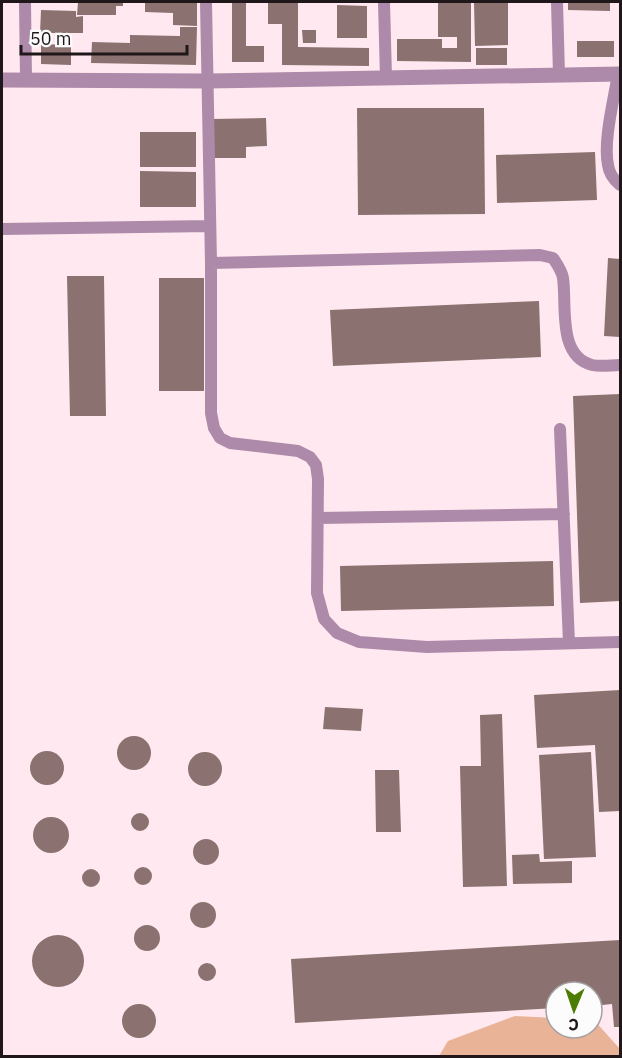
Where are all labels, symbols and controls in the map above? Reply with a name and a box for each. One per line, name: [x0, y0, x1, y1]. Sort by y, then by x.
scale bar: [21, 18, 188, 56]
text: 50 m: [30, 27, 72, 50]
north arrow: [544, 980, 604, 1040]
text: С: [568, 1015, 579, 1035]

